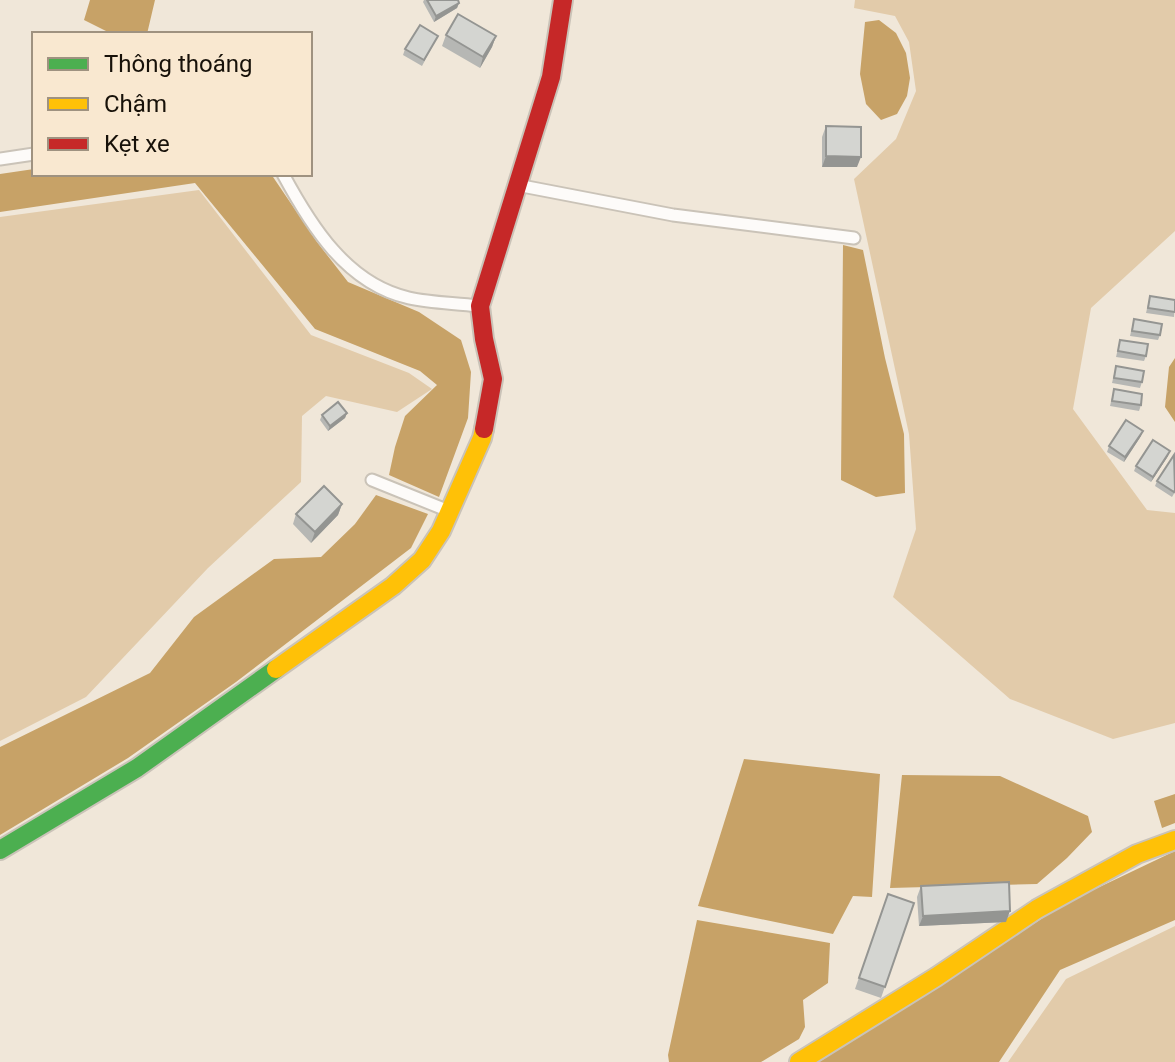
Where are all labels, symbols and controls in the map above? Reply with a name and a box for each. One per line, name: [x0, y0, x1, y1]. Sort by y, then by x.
legend: [32, 32, 312, 176]
text: Thông thoáng: [104, 50, 252, 78]
text: Chậm: [104, 90, 167, 118]
text: Kẹt xe: [104, 130, 170, 158]

